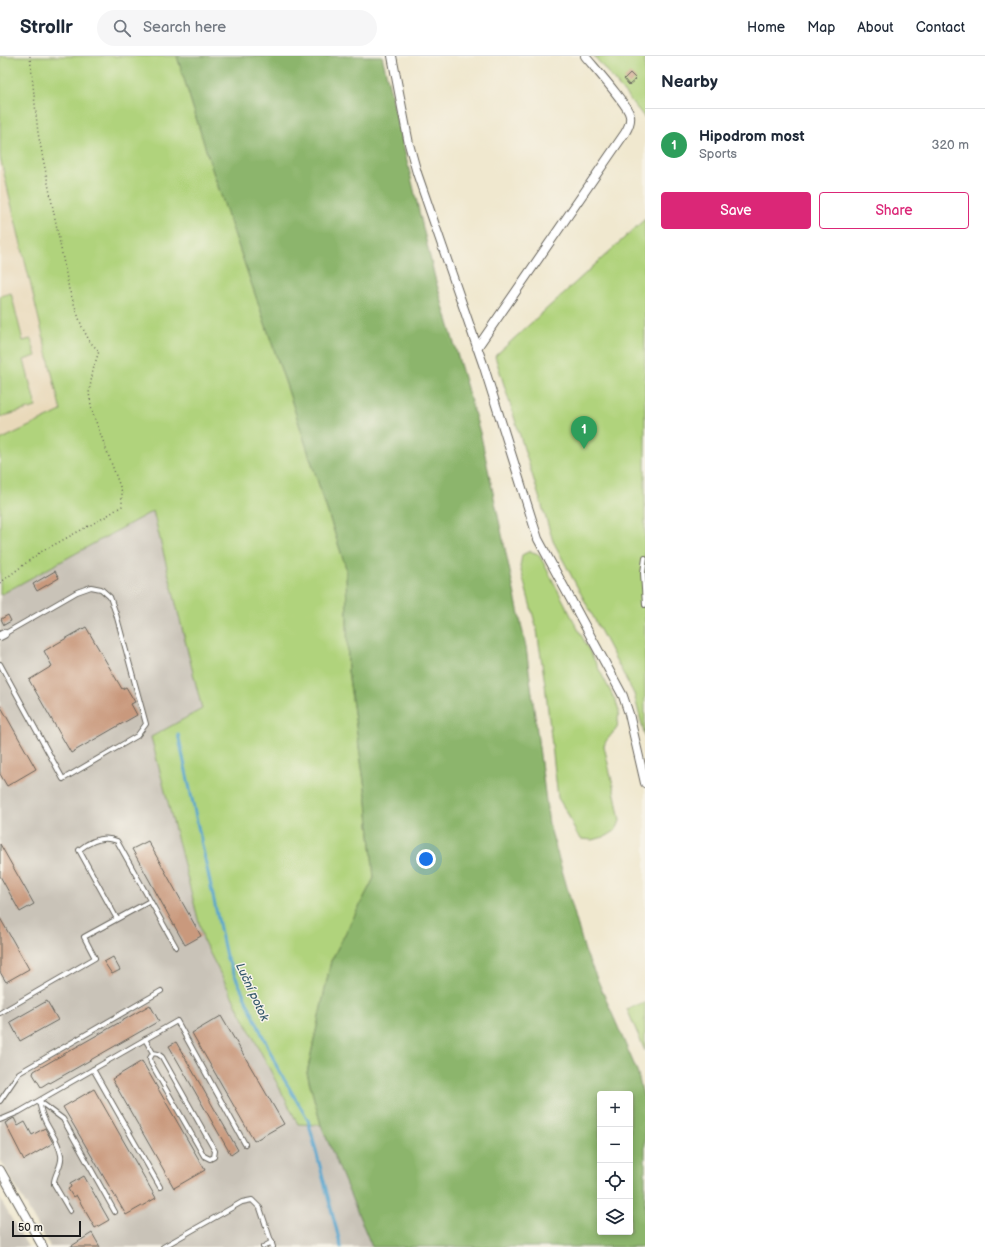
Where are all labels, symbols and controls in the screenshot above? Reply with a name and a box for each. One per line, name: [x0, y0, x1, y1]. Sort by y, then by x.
search box: [97, 10, 377, 46]
text: Strollr: [20, 16, 73, 39]
icon: search: [111, 17, 133, 39]
text: Search here: [143, 18, 226, 37]
text: Home: [747, 19, 785, 36]
text: Map: [807, 19, 835, 36]
text: About: [857, 19, 894, 36]
text: Contact: [916, 19, 965, 36]
text: Nearby: [661, 72, 718, 92]
text: Hipodrom most: [699, 127, 804, 146]
text: 1: [671, 137, 677, 153]
text: 320 m: [931, 137, 969, 153]
text: Sports: [699, 146, 737, 162]
button: Save: [661, 192, 811, 229]
button: Share: [819, 192, 969, 229]
pin: 1: [571, 416, 597, 449]
your location: [416, 849, 436, 869]
water label: Luční potok: [232, 961, 272, 1024]
map controls: [597, 1091, 633, 1235]
button: +: [597, 1091, 633, 1127]
button: −: [597, 1127, 633, 1163]
button: locate: [597, 1163, 633, 1199]
button: layers: [597, 1199, 633, 1235]
scale bar: [12, 1219, 81, 1238]
text: 50 m: [18, 1221, 43, 1234]

